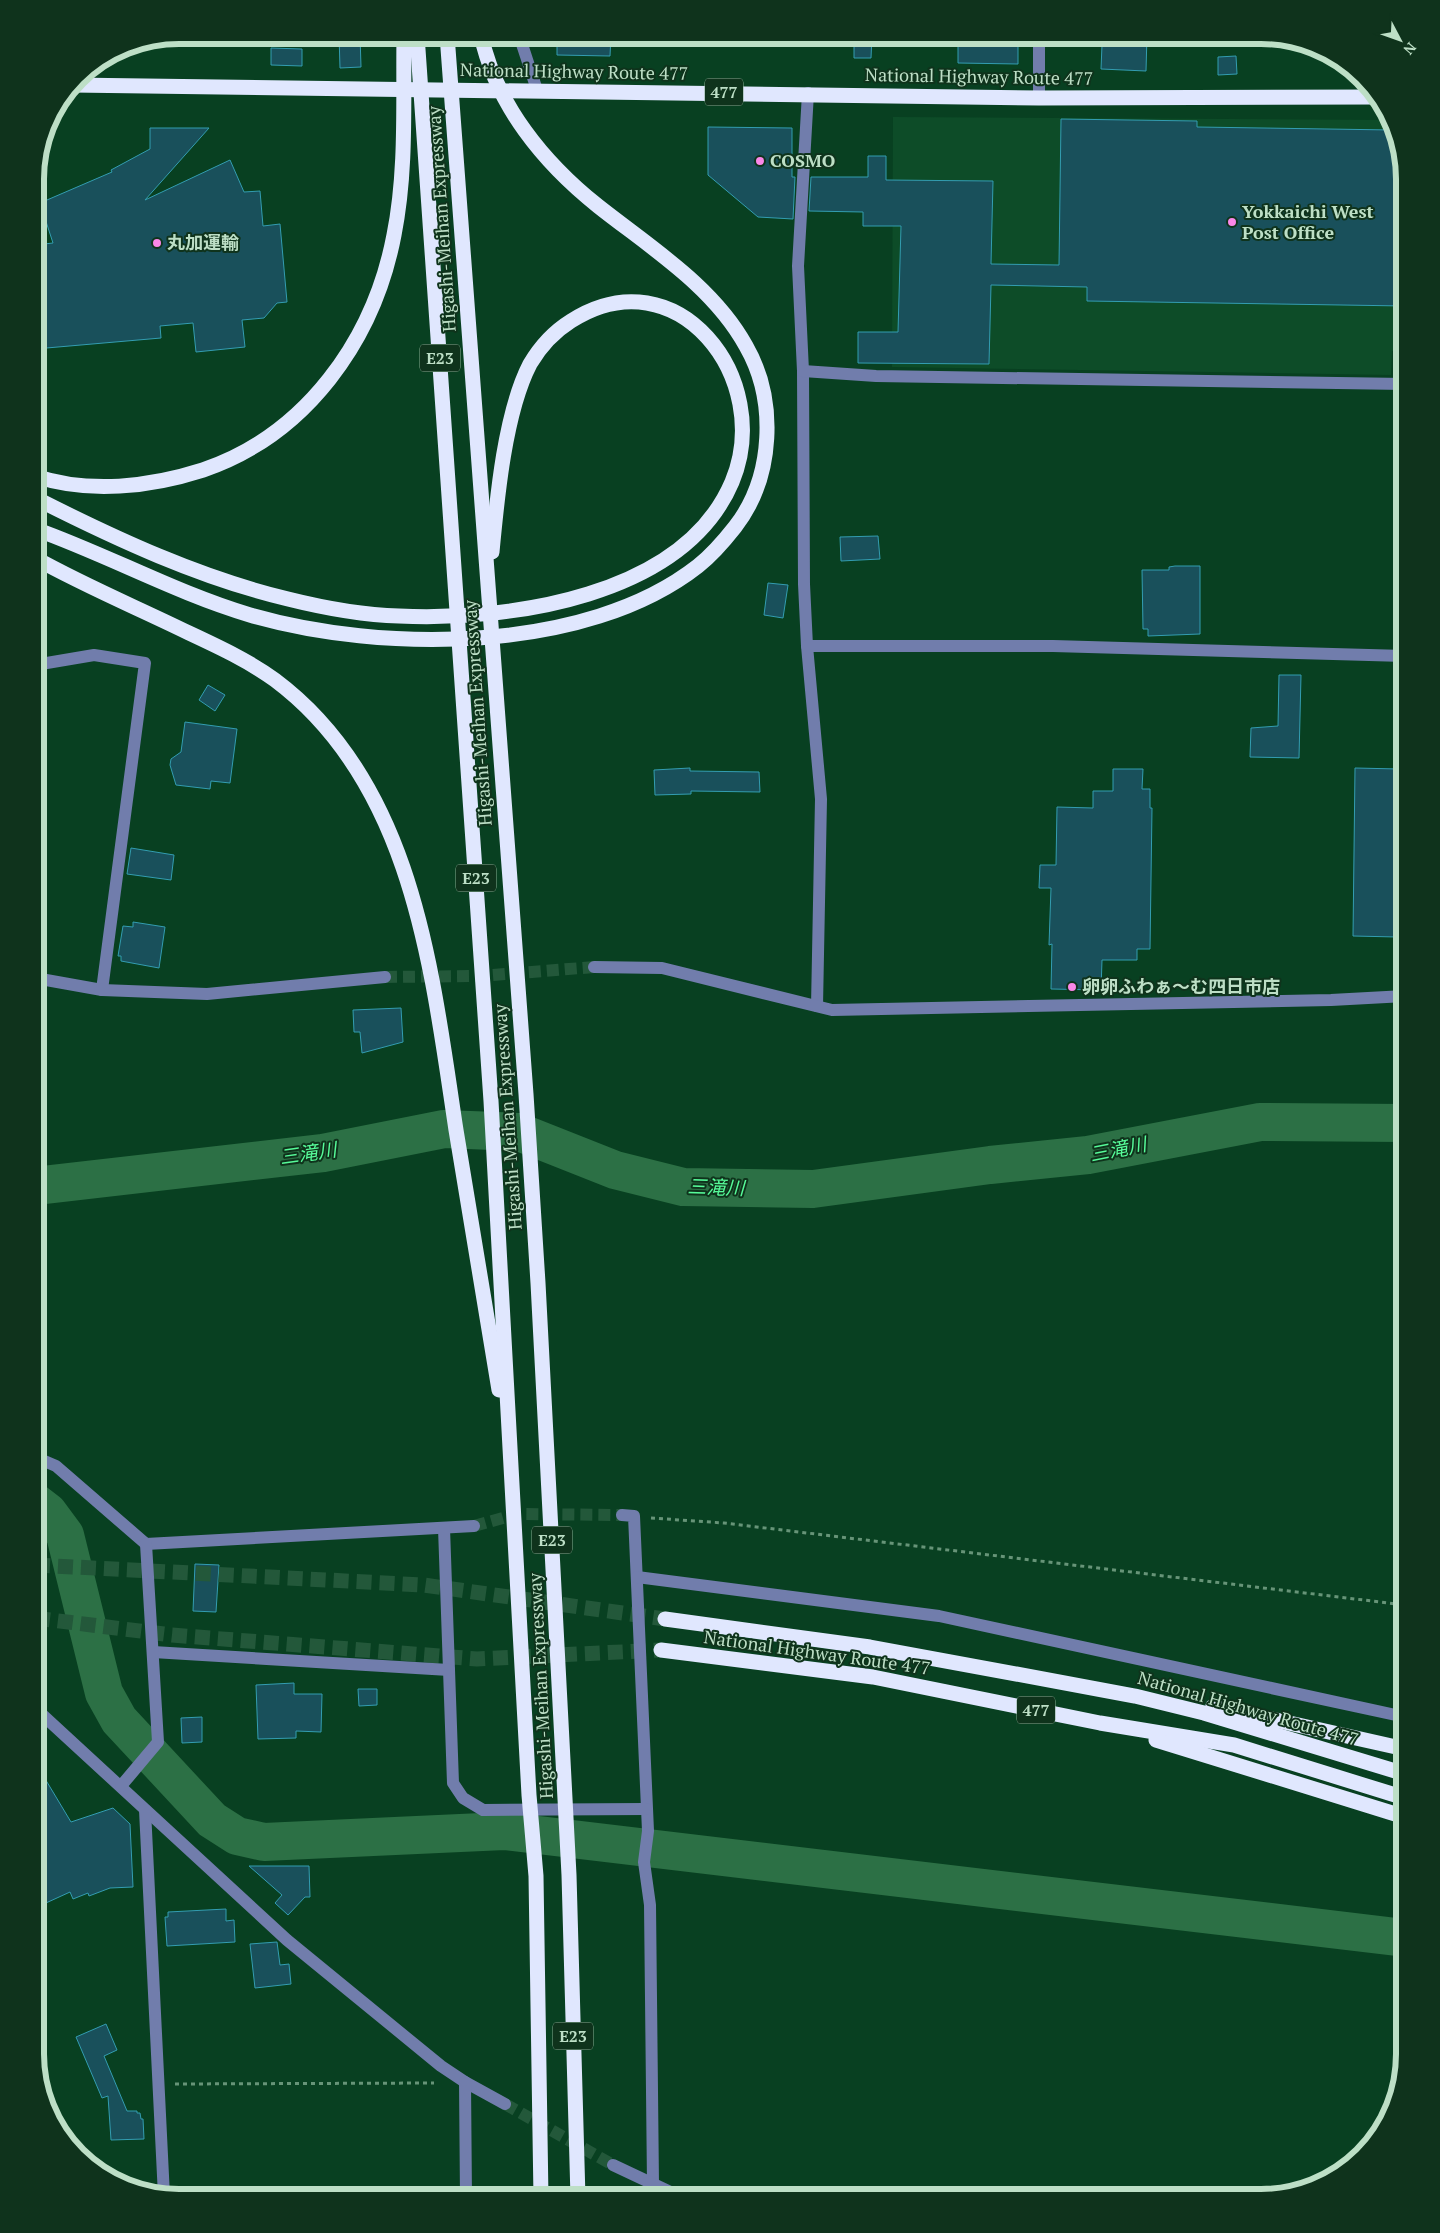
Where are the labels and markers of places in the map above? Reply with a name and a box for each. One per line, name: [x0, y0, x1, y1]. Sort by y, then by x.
place label: COSMO: [770, 148, 835, 172]
marker: COSMO: [754, 155, 766, 167]
place label: Yokkaichi West Post Office: [1242, 199, 1374, 244]
marker: Yokkaichi West Post Office: [1226, 216, 1238, 228]
place label: 丸加運輸: [167, 230, 239, 254]
marker: 丸加運輸: [151, 237, 163, 249]
place label: 卵卵ふわぁ～む四日市店: [1082, 974, 1280, 998]
marker: 卵卵ふわぁ～む四日市店: [1066, 981, 1078, 993]

